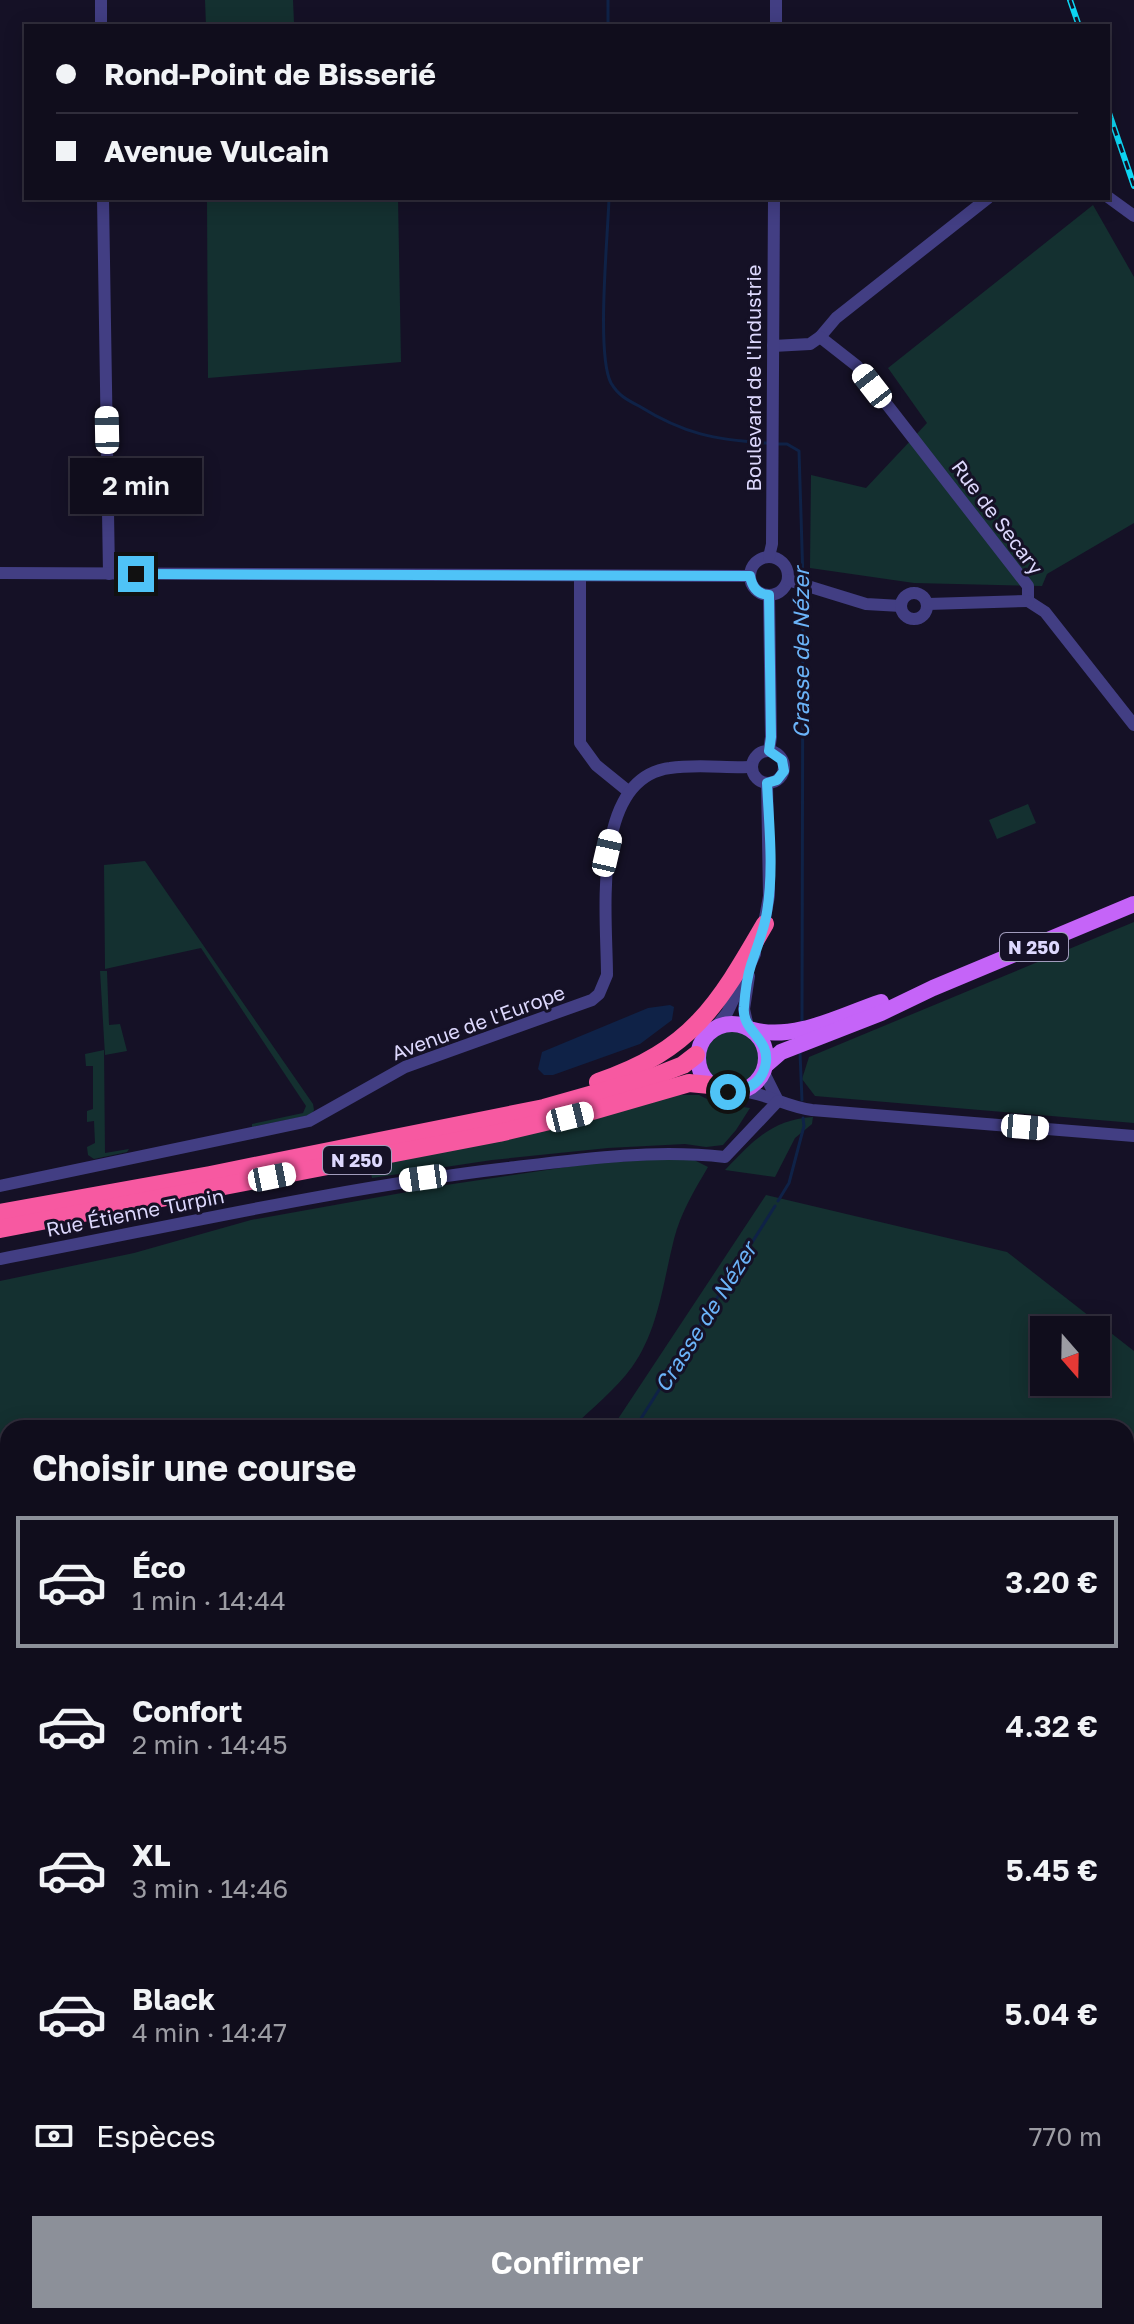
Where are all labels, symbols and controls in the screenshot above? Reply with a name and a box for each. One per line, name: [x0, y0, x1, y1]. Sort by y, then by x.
text: Rond-Point de Bisserié: [104, 56, 436, 92]
text: Avenue Vulcain: [104, 133, 329, 169]
street label: Boulevard de l'Industrie: [741, 265, 765, 491]
car: [848, 360, 896, 412]
car: [95, 406, 119, 454]
street label: Rue de Secary: [947, 455, 1049, 579]
callout: 2 min: [70, 458, 202, 514]
text: 2 min: [102, 470, 170, 501]
route end: [118, 556, 154, 592]
water label: Crasse de Nézer: [787, 564, 814, 739]
car: [590, 827, 624, 879]
road number: N 250: [1000, 933, 1068, 961]
street label: Avenue de l'Europe: [388, 980, 568, 1064]
route start: [710, 1074, 746, 1110]
car: [544, 1100, 596, 1134]
car: [1000, 1113, 1050, 1141]
road number: N 250: [323, 1146, 391, 1174]
car: [246, 1161, 298, 1193]
car: [398, 1163, 448, 1193]
street label: Rue Étienne Turpin: [44, 1183, 226, 1241]
water label: Crasse de Nézer: [648, 1234, 764, 1397]
north arrow: [1030, 1316, 1110, 1396]
map controls: [1030, 1316, 1110, 1396]
text: Choisir une course: [32, 1446, 356, 1489]
icon: car: [36, 1546, 108, 1618]
text: Éco: [132, 1549, 186, 1585]
text: 3.20 €: [1005, 1564, 1098, 1600]
text: 1 min · 14:44: [132, 1585, 286, 1616]
icon: car: [36, 1690, 108, 1762]
text: Confort: [132, 1693, 243, 1729]
text: 4.32 €: [1006, 1708, 1098, 1744]
text: 2 min · 14:45: [132, 1729, 288, 1760]
icon: car: [36, 1834, 108, 1906]
text: XL: [132, 1837, 171, 1873]
text: 5.45 €: [1006, 1852, 1098, 1888]
text: 3 min · 14:46: [132, 1873, 288, 1904]
icon: car: [36, 1978, 108, 2050]
text: Black: [132, 1981, 215, 2017]
text: 5.04 €: [1005, 1996, 1098, 2032]
text: 4 min · 14:47: [132, 2017, 287, 2048]
icon: cash: [32, 2114, 76, 2158]
text: Espèces: [96, 2118, 216, 2154]
text: 770 m: [1029, 2121, 1102, 2152]
button: Confirmer: [32, 2216, 1102, 2308]

